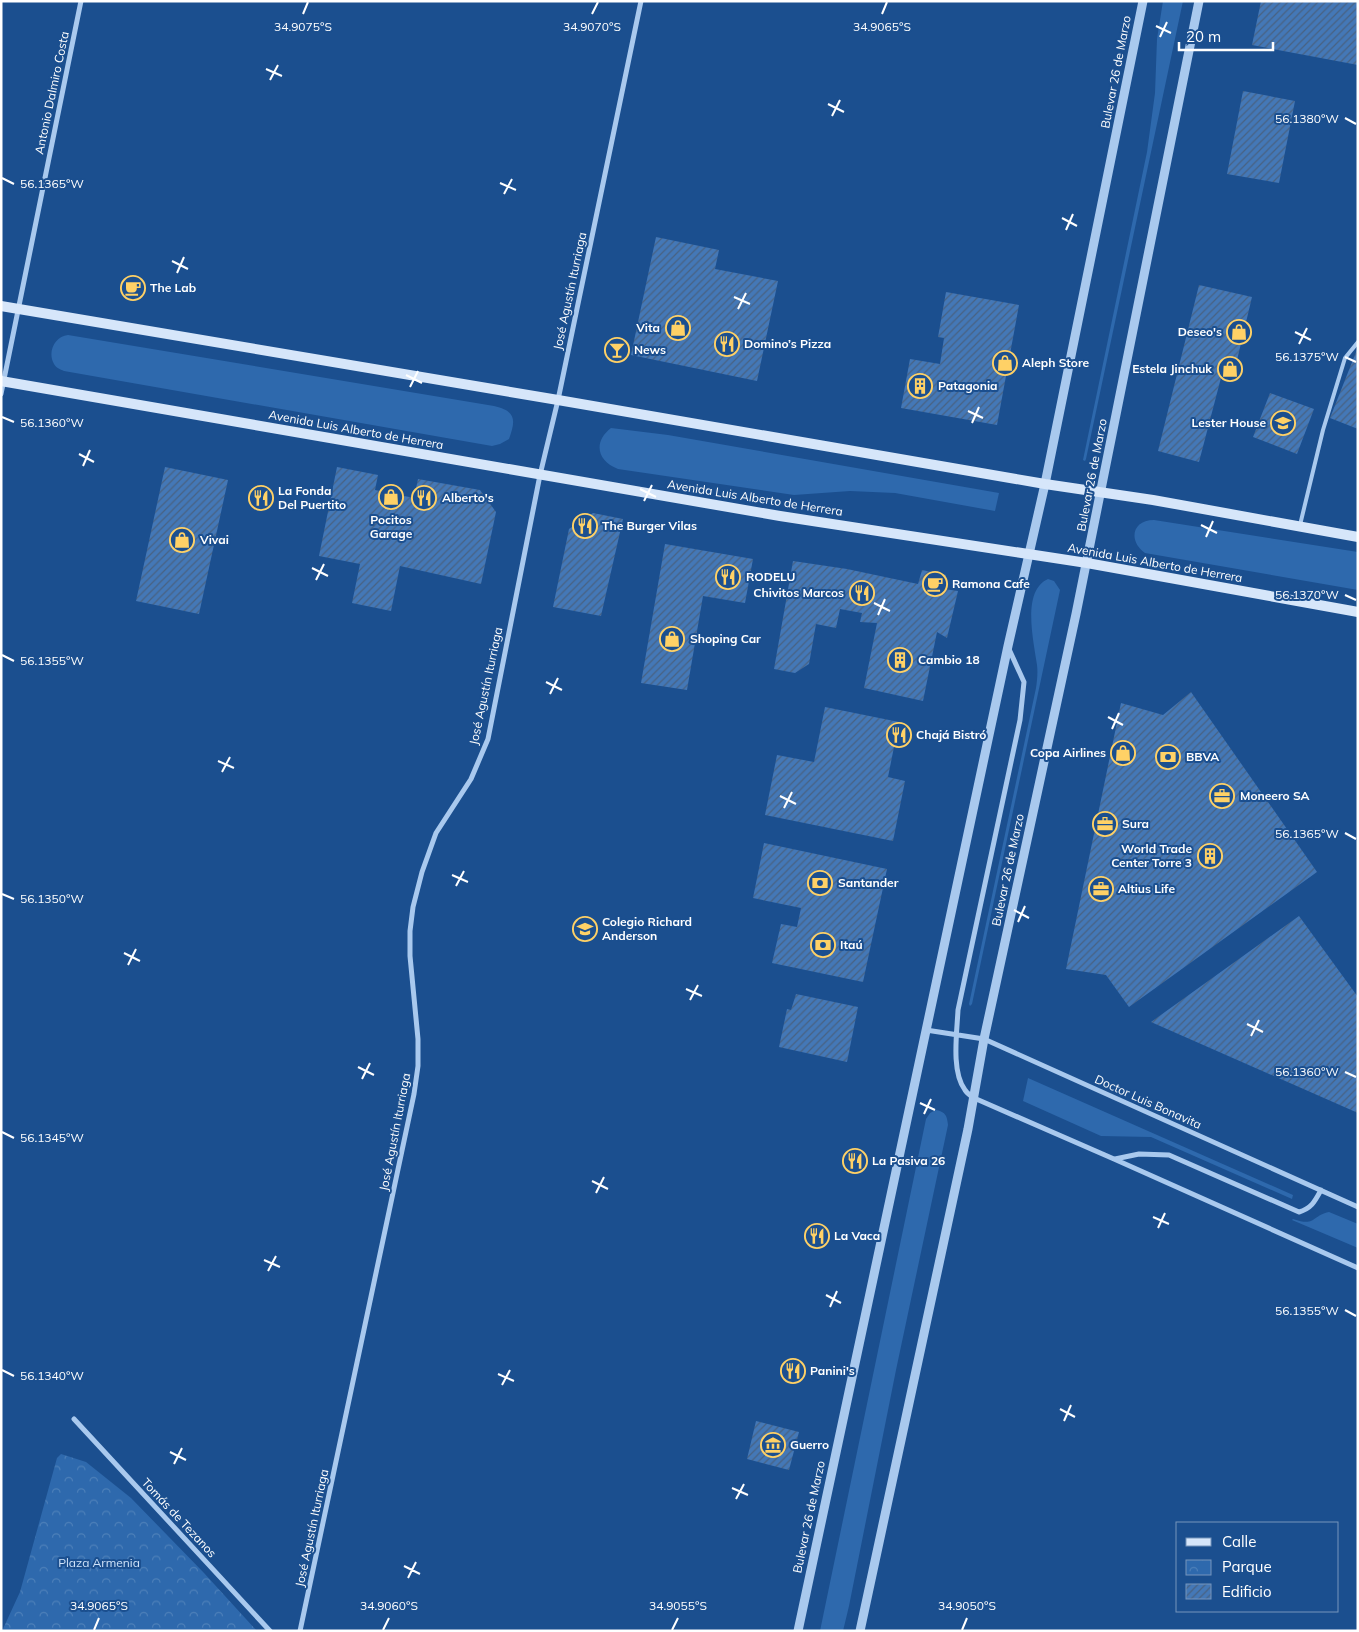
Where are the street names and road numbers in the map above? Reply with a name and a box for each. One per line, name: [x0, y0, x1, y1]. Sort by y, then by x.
street label: Bulevar 26 de Marzo: [1097, 14, 1134, 130]
street label: Antonio Dalmiro Costa: [31, 30, 72, 156]
street label: José Agustín Iturriaga: [550, 231, 589, 351]
street label: Avenida Luis Alberto de Herrera: [267, 407, 445, 452]
street label: Bulevar 26 de Marzo: [1073, 417, 1110, 533]
street label: Avenida Luis Alberto de Herrera: [666, 476, 844, 519]
street label: Avenida Luis Alberto de Herrera: [1066, 540, 1244, 585]
street label: José Agustín Iturriaga: [466, 626, 505, 746]
street label: Bulevar 26 de Marzo: [988, 812, 1027, 927]
street label: Doctor Luis Bonavita: [1092, 1071, 1204, 1132]
street label: José Agustín Iturriaga: [376, 1072, 413, 1192]
street label: Bulevar 26 de Marzo: [789, 1459, 828, 1574]
street label: José Agustín Iturriaga: [292, 1468, 331, 1588]
street label: Tomás de Tezanos: [139, 1475, 220, 1560]

